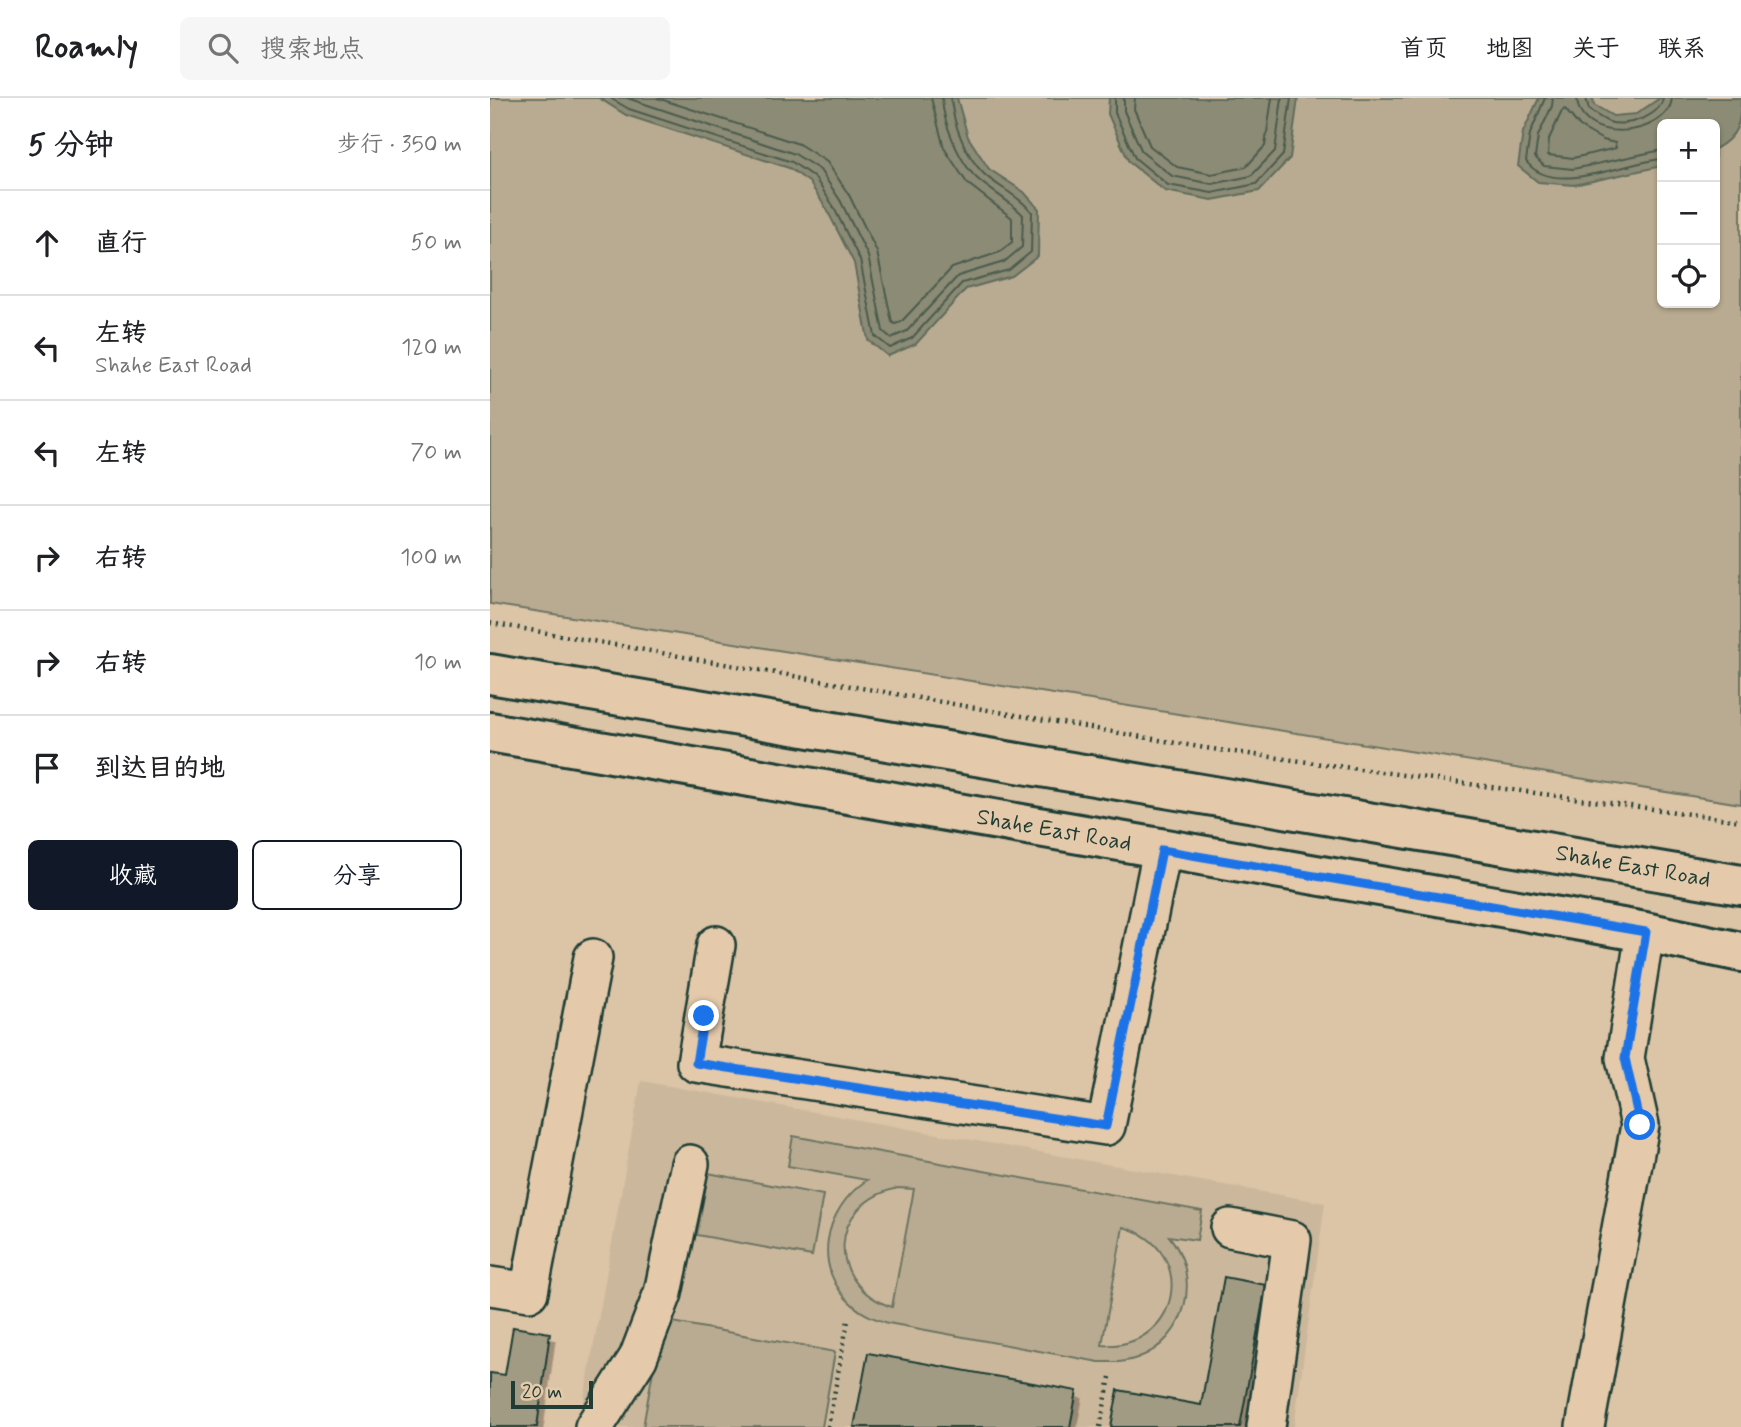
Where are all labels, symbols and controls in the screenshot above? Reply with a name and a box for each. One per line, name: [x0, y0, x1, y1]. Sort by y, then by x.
search box: [180, 17, 670, 80]
text: Roamly: [35, 26, 138, 70]
icon: search: [204, 29, 242, 67]
text: 搜索地点: [260, 33, 364, 67]
text: 首页: [1400, 34, 1448, 65]
text: 地图: [1486, 34, 1534, 65]
text: 关于: [1572, 34, 1620, 65]
text: 联系: [1658, 34, 1706, 65]
map controls: [1657, 119, 1720, 308]
button: +: [1657, 119, 1720, 182]
text: 5 分钟: [28, 126, 114, 165]
text: 步行 · 350 m: [337, 130, 462, 160]
button: −: [1657, 182, 1720, 245]
icon: ahead: [28, 224, 66, 262]
text: 直行: [95, 227, 147, 261]
text: 50 m: [411, 228, 462, 258]
button: locate: [1657, 245, 1720, 308]
text: 左转: [95, 317, 147, 351]
icon: left: [28, 329, 66, 367]
text: 120 m: [401, 333, 462, 363]
text: Shahe East Road: [95, 351, 252, 381]
icon: left: [28, 434, 66, 472]
text: 左转: [95, 437, 147, 471]
text: 70 m: [410, 438, 462, 468]
icon: right: [28, 539, 66, 577]
text: 右转: [95, 542, 147, 576]
text: 100 m: [400, 543, 462, 573]
icon: right: [28, 644, 66, 682]
text: 右转: [95, 647, 147, 681]
text: 10 m: [414, 648, 462, 678]
icon: arrive: [28, 749, 66, 787]
text: 到达目的地: [95, 752, 225, 786]
street label: Shahe East Road: [974, 803, 1134, 859]
street label: Shahe East Road: [1553, 839, 1713, 895]
button: 收藏: [28, 840, 238, 910]
button: 分享: [252, 840, 462, 910]
route end: [688, 1000, 719, 1031]
route start: [1624, 1109, 1655, 1140]
scale bar: [511, 1378, 593, 1410]
text: 20 m: [522, 1380, 562, 1405]

